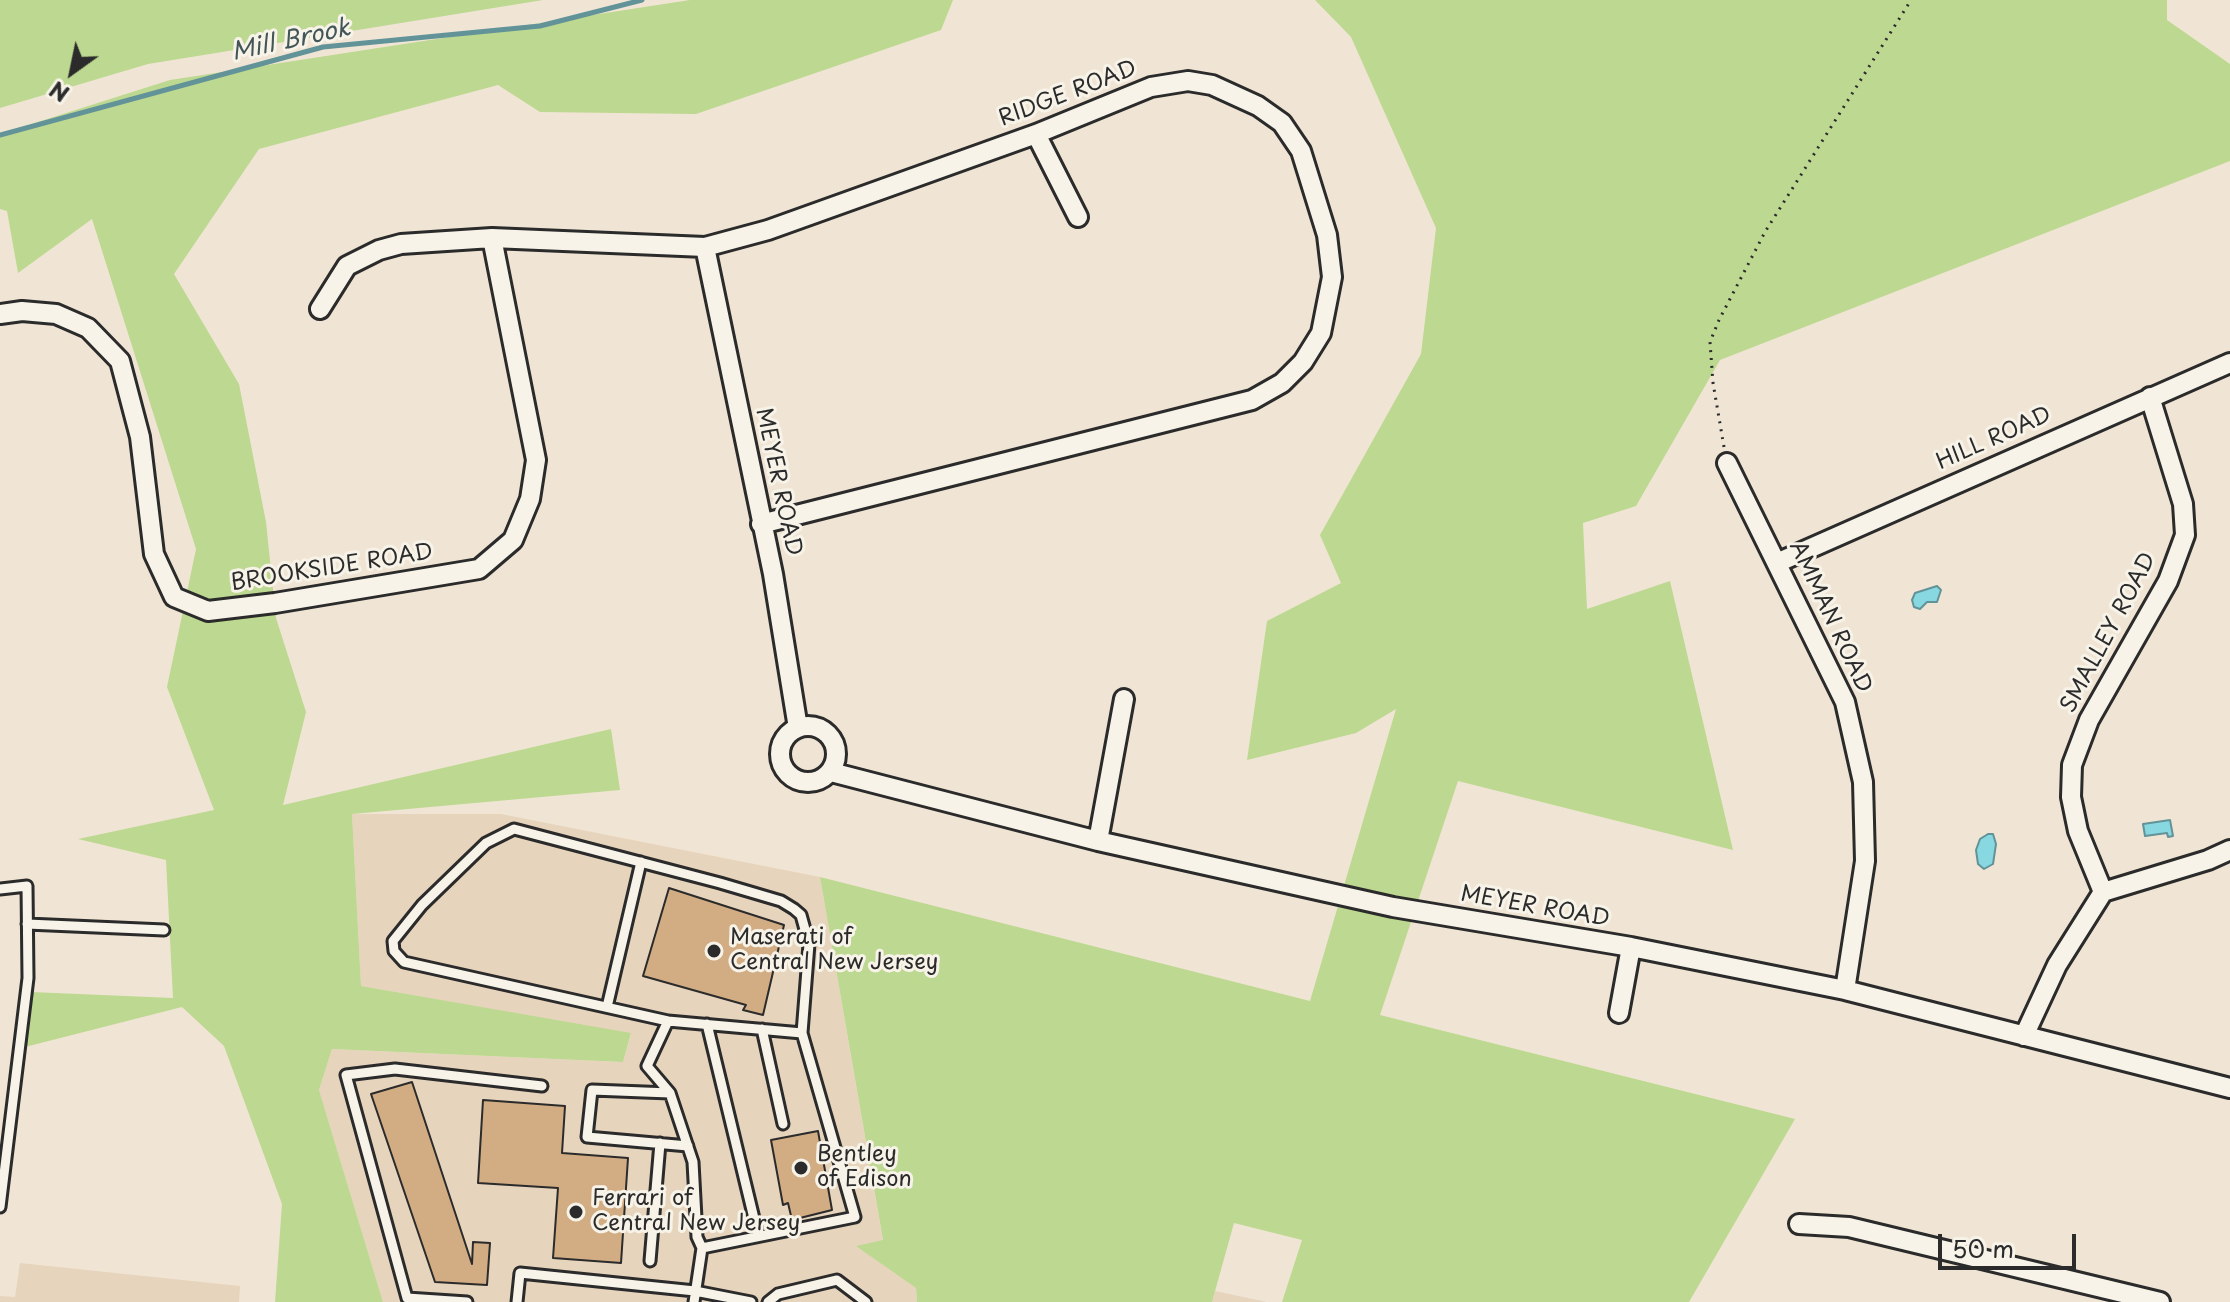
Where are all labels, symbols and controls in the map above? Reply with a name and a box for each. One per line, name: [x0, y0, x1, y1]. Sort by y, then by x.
water label: Mill Brook: [229, 14, 353, 68]
north arrow: [32, 32, 112, 112]
street label: RIDGE ROAD: [995, 56, 1141, 132]
text: N: [42, 74, 75, 111]
street label: HILL ROAD: [1932, 402, 2056, 476]
street label: MEYER ROAD: [749, 406, 807, 558]
street label: AMMAN ROAD: [1783, 537, 1877, 697]
street label: BROOKSIDE ROAD: [229, 539, 435, 597]
street label: SMALLEY ROAD: [2056, 548, 2162, 718]
street label: MEYER ROAD: [1459, 881, 1611, 933]
place label: Maserati of Central New Jersey: [730, 925, 938, 976]
marker: Maserati of Central New Jersey: [705, 942, 723, 960]
place label: Bentley of Edison: [817, 1142, 912, 1194]
marker: Bentley of Edison: [792, 1159, 810, 1177]
place label: Ferrari of Central New Jersey: [592, 1186, 800, 1238]
marker: Ferrari of Central New Jersey: [567, 1203, 585, 1221]
scale bar: [1942, 1218, 2080, 1268]
text: 50 m: [1952, 1230, 2014, 1266]

